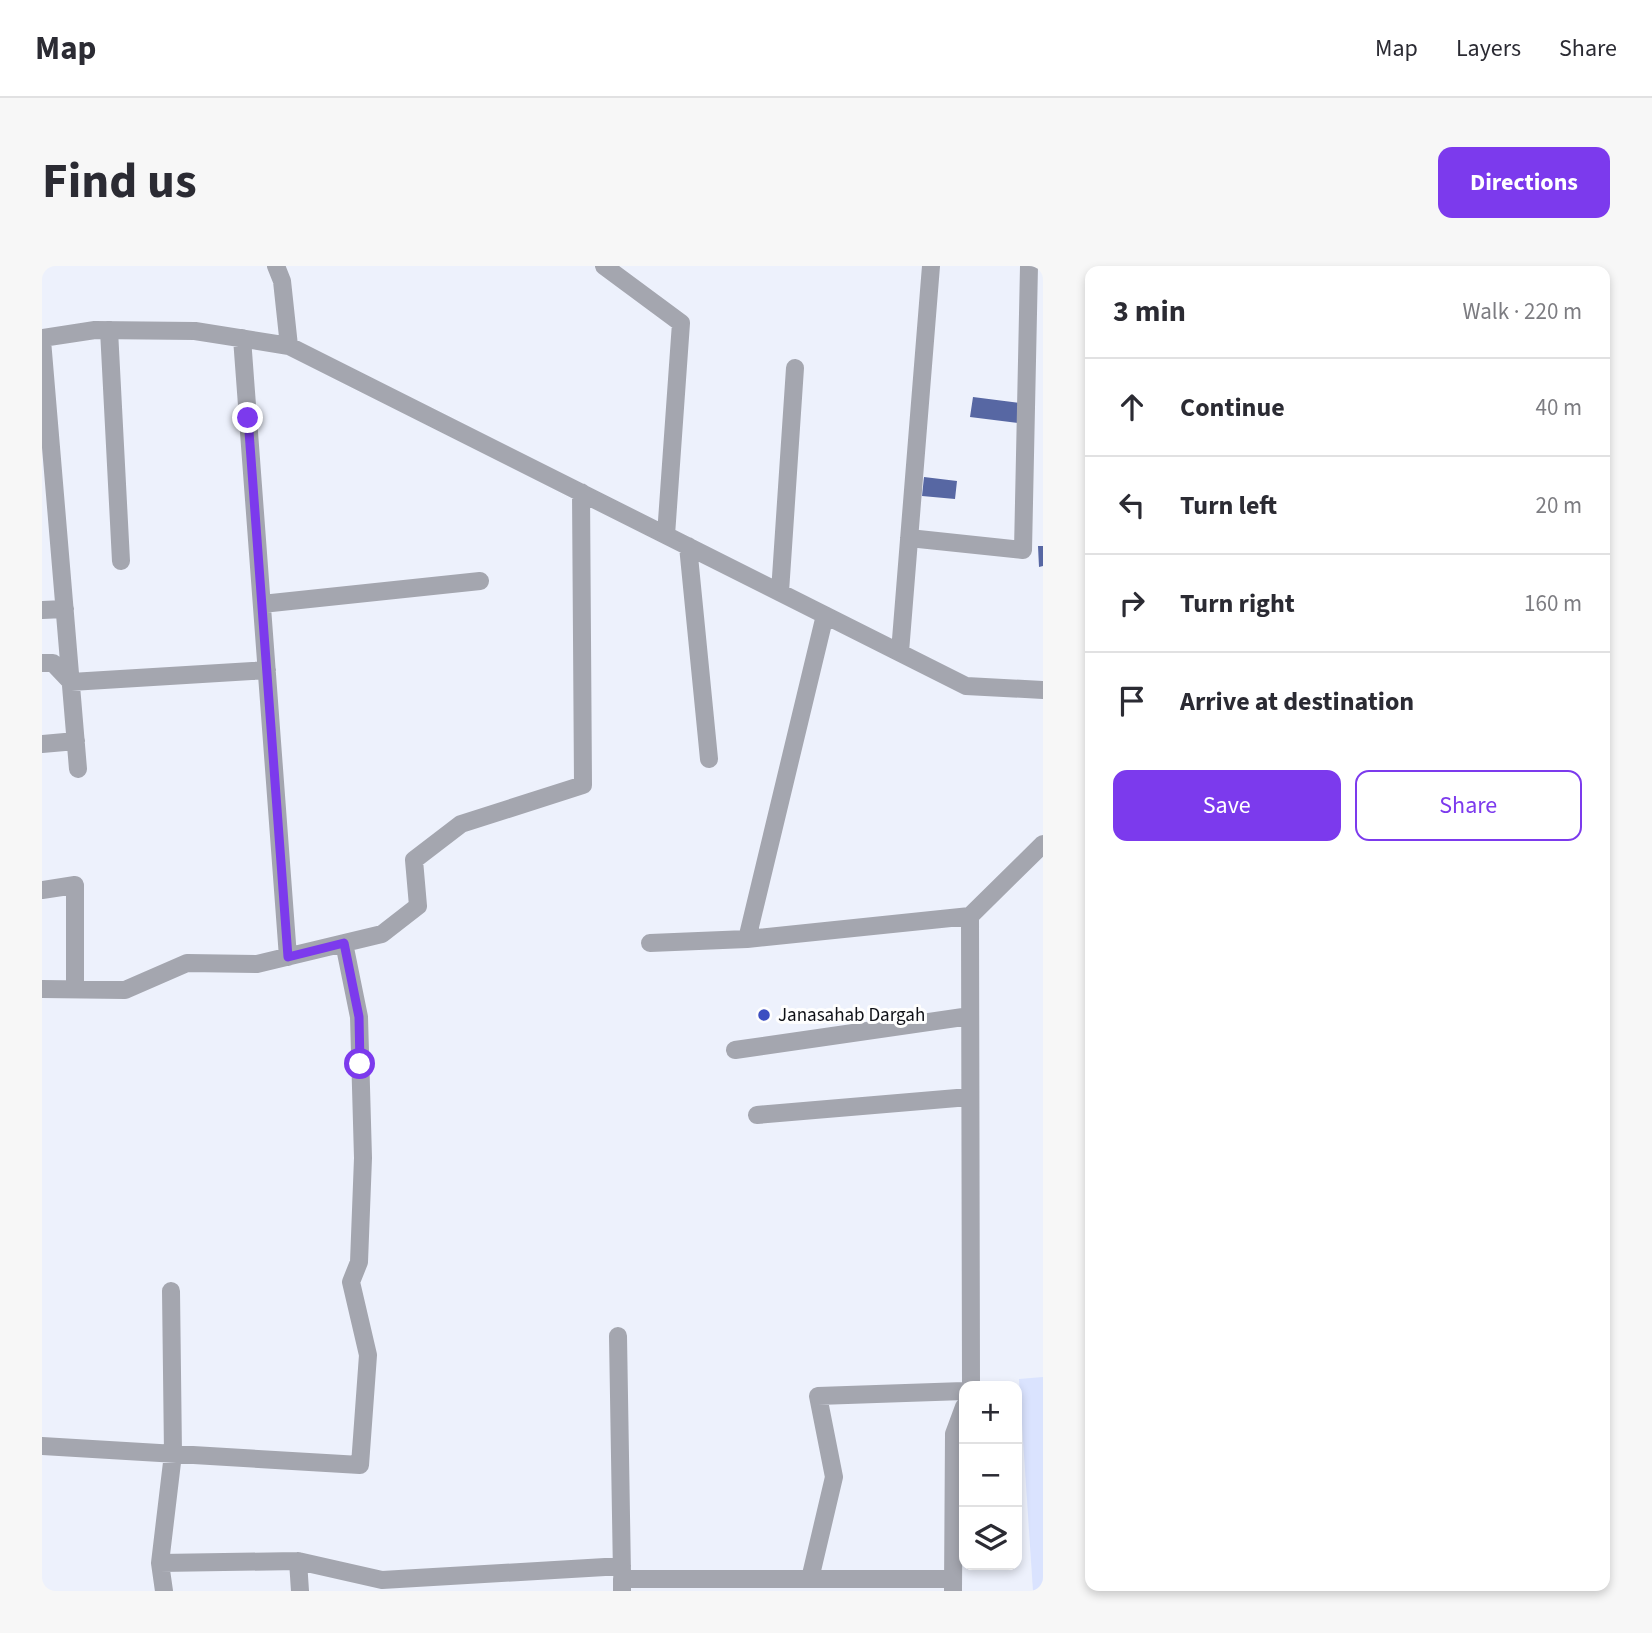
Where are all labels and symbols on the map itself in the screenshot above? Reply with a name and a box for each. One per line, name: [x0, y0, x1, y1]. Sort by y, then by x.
route end: [232, 402, 263, 433]
place label: Janasahab Dargah: [778, 1002, 925, 1029]
marker: Janasahab Dargah: [756, 1007, 772, 1023]
route start: [344, 1048, 375, 1079]

